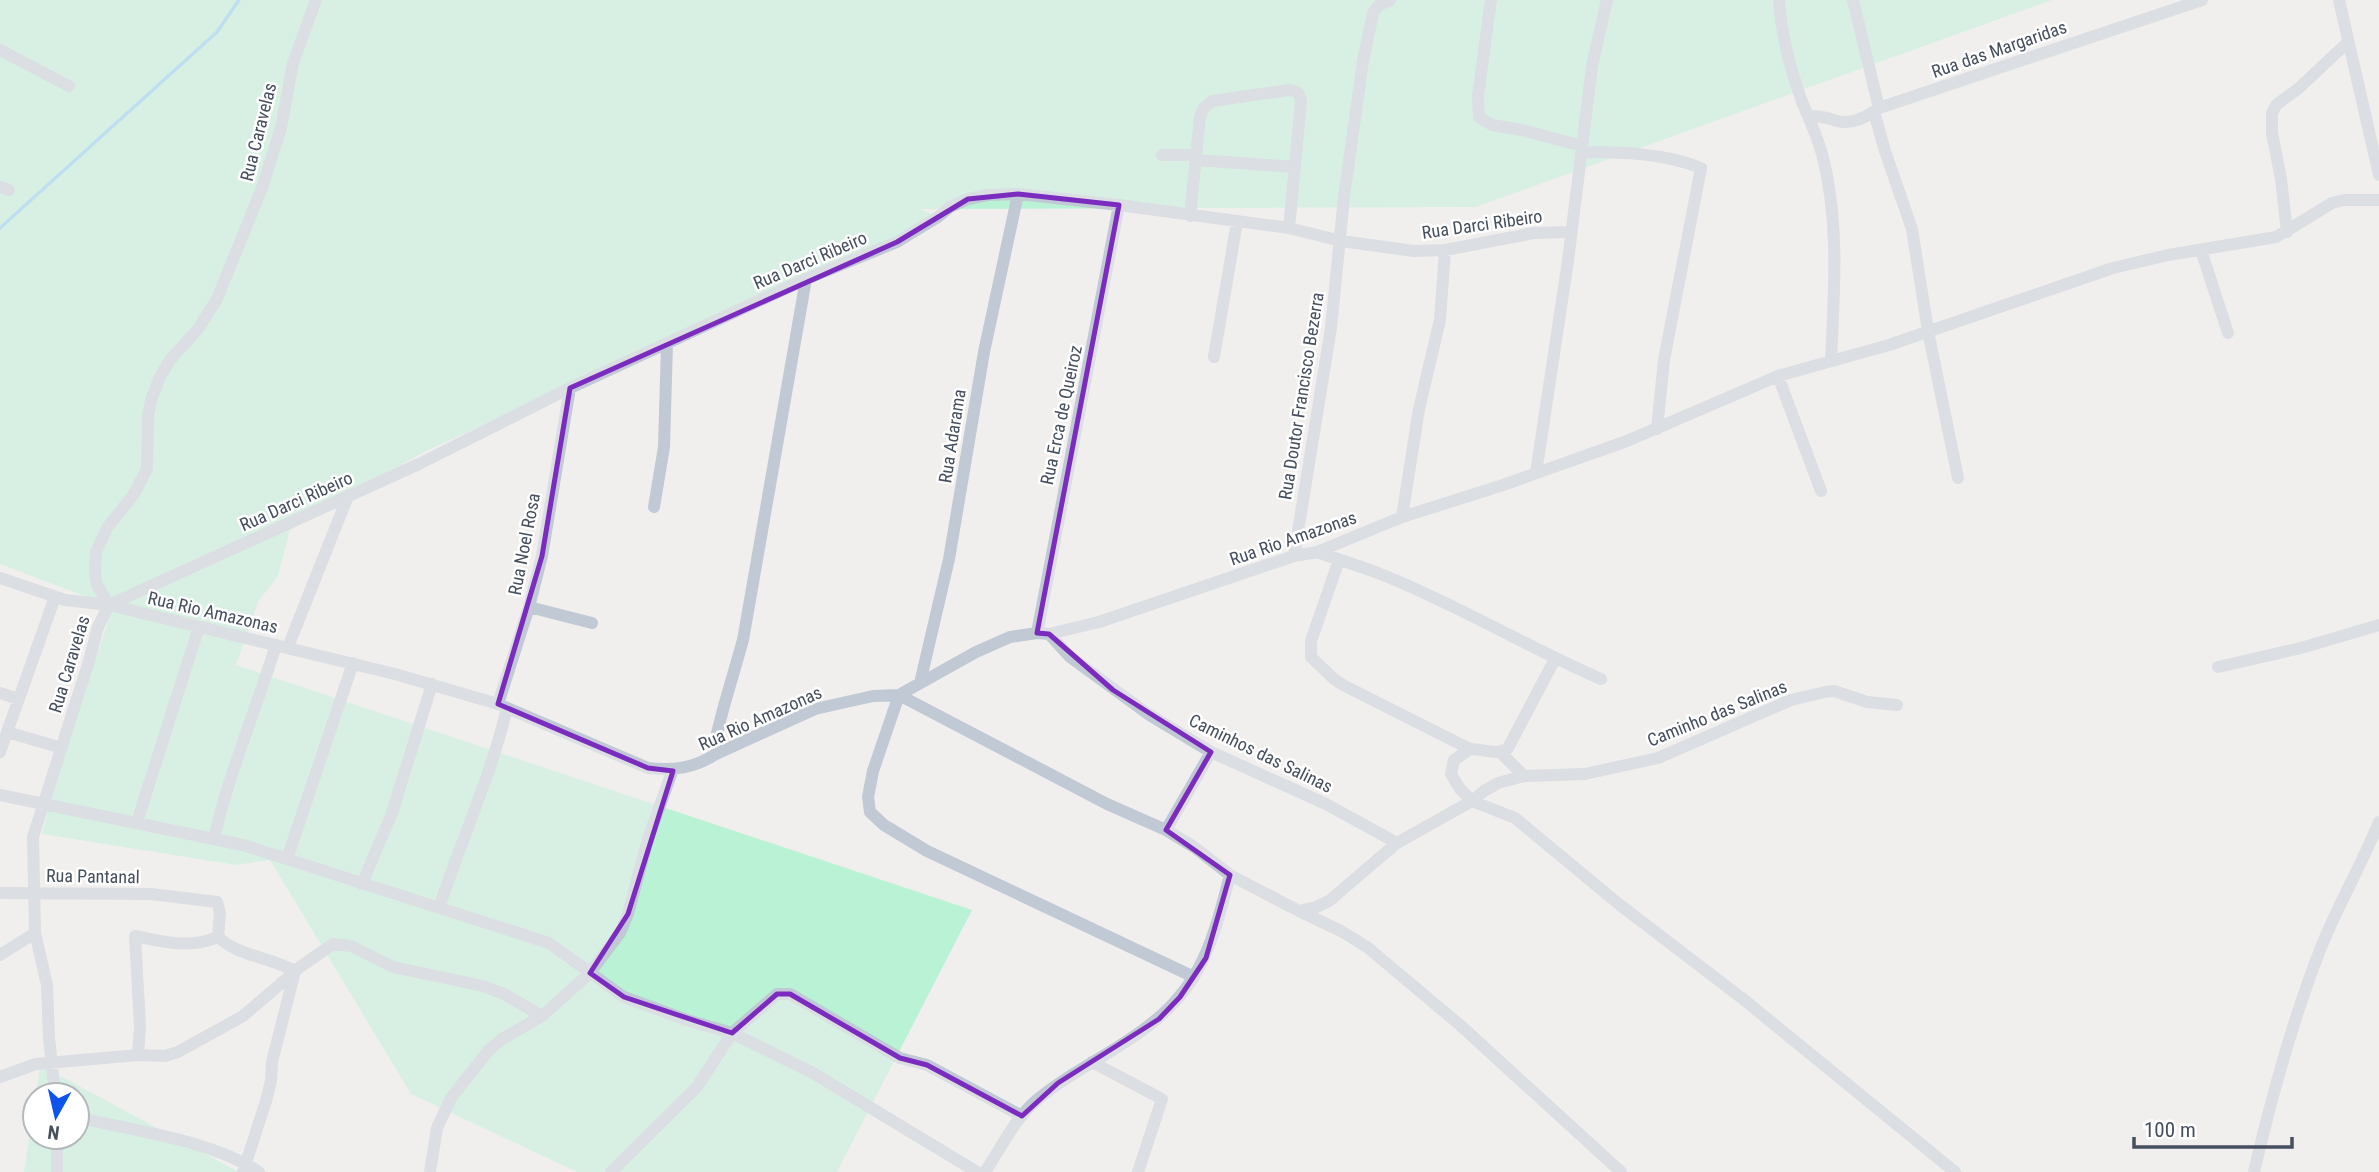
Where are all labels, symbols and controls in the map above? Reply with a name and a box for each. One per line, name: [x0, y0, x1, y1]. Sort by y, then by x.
street label: Rua das Margaridas: [1929, 16, 2069, 82]
street label: Rua Caravelas: [236, 81, 280, 183]
street label: Rua Darci Ribeiro: [1420, 205, 1544, 243]
street label: Rua Darci Ribeiro: [750, 227, 870, 293]
street label: Rua Doutor Francisco Bezerra: [1274, 291, 1328, 501]
street label: Rua Erca de Queiroz: [1036, 343, 1086, 487]
street label: Rua Adarama: [934, 388, 970, 484]
street label: Rua Darci Ribeiro: [236, 467, 356, 535]
street label: Rua Noel Rosa: [504, 491, 544, 597]
street label: Rua Rio Amazonas: [1227, 506, 1359, 570]
street label: Rua Rio Amazonas: [146, 587, 280, 637]
street label: Rua Caravelas: [44, 613, 94, 715]
street label: Caminho das Salinas: [1644, 675, 1790, 751]
street label: Rua Rio Amazonas: [695, 681, 825, 755]
street label: Caminhos das Salinas: [1186, 709, 1336, 797]
street label: Rua Pantanal: [46, 865, 140, 887]
north arrow: [21, 1081, 91, 1151]
scale bar: [2134, 1106, 2292, 1150]
text: 100 m: [2144, 1118, 2196, 1142]
text: N: [46, 1120, 61, 1145]

